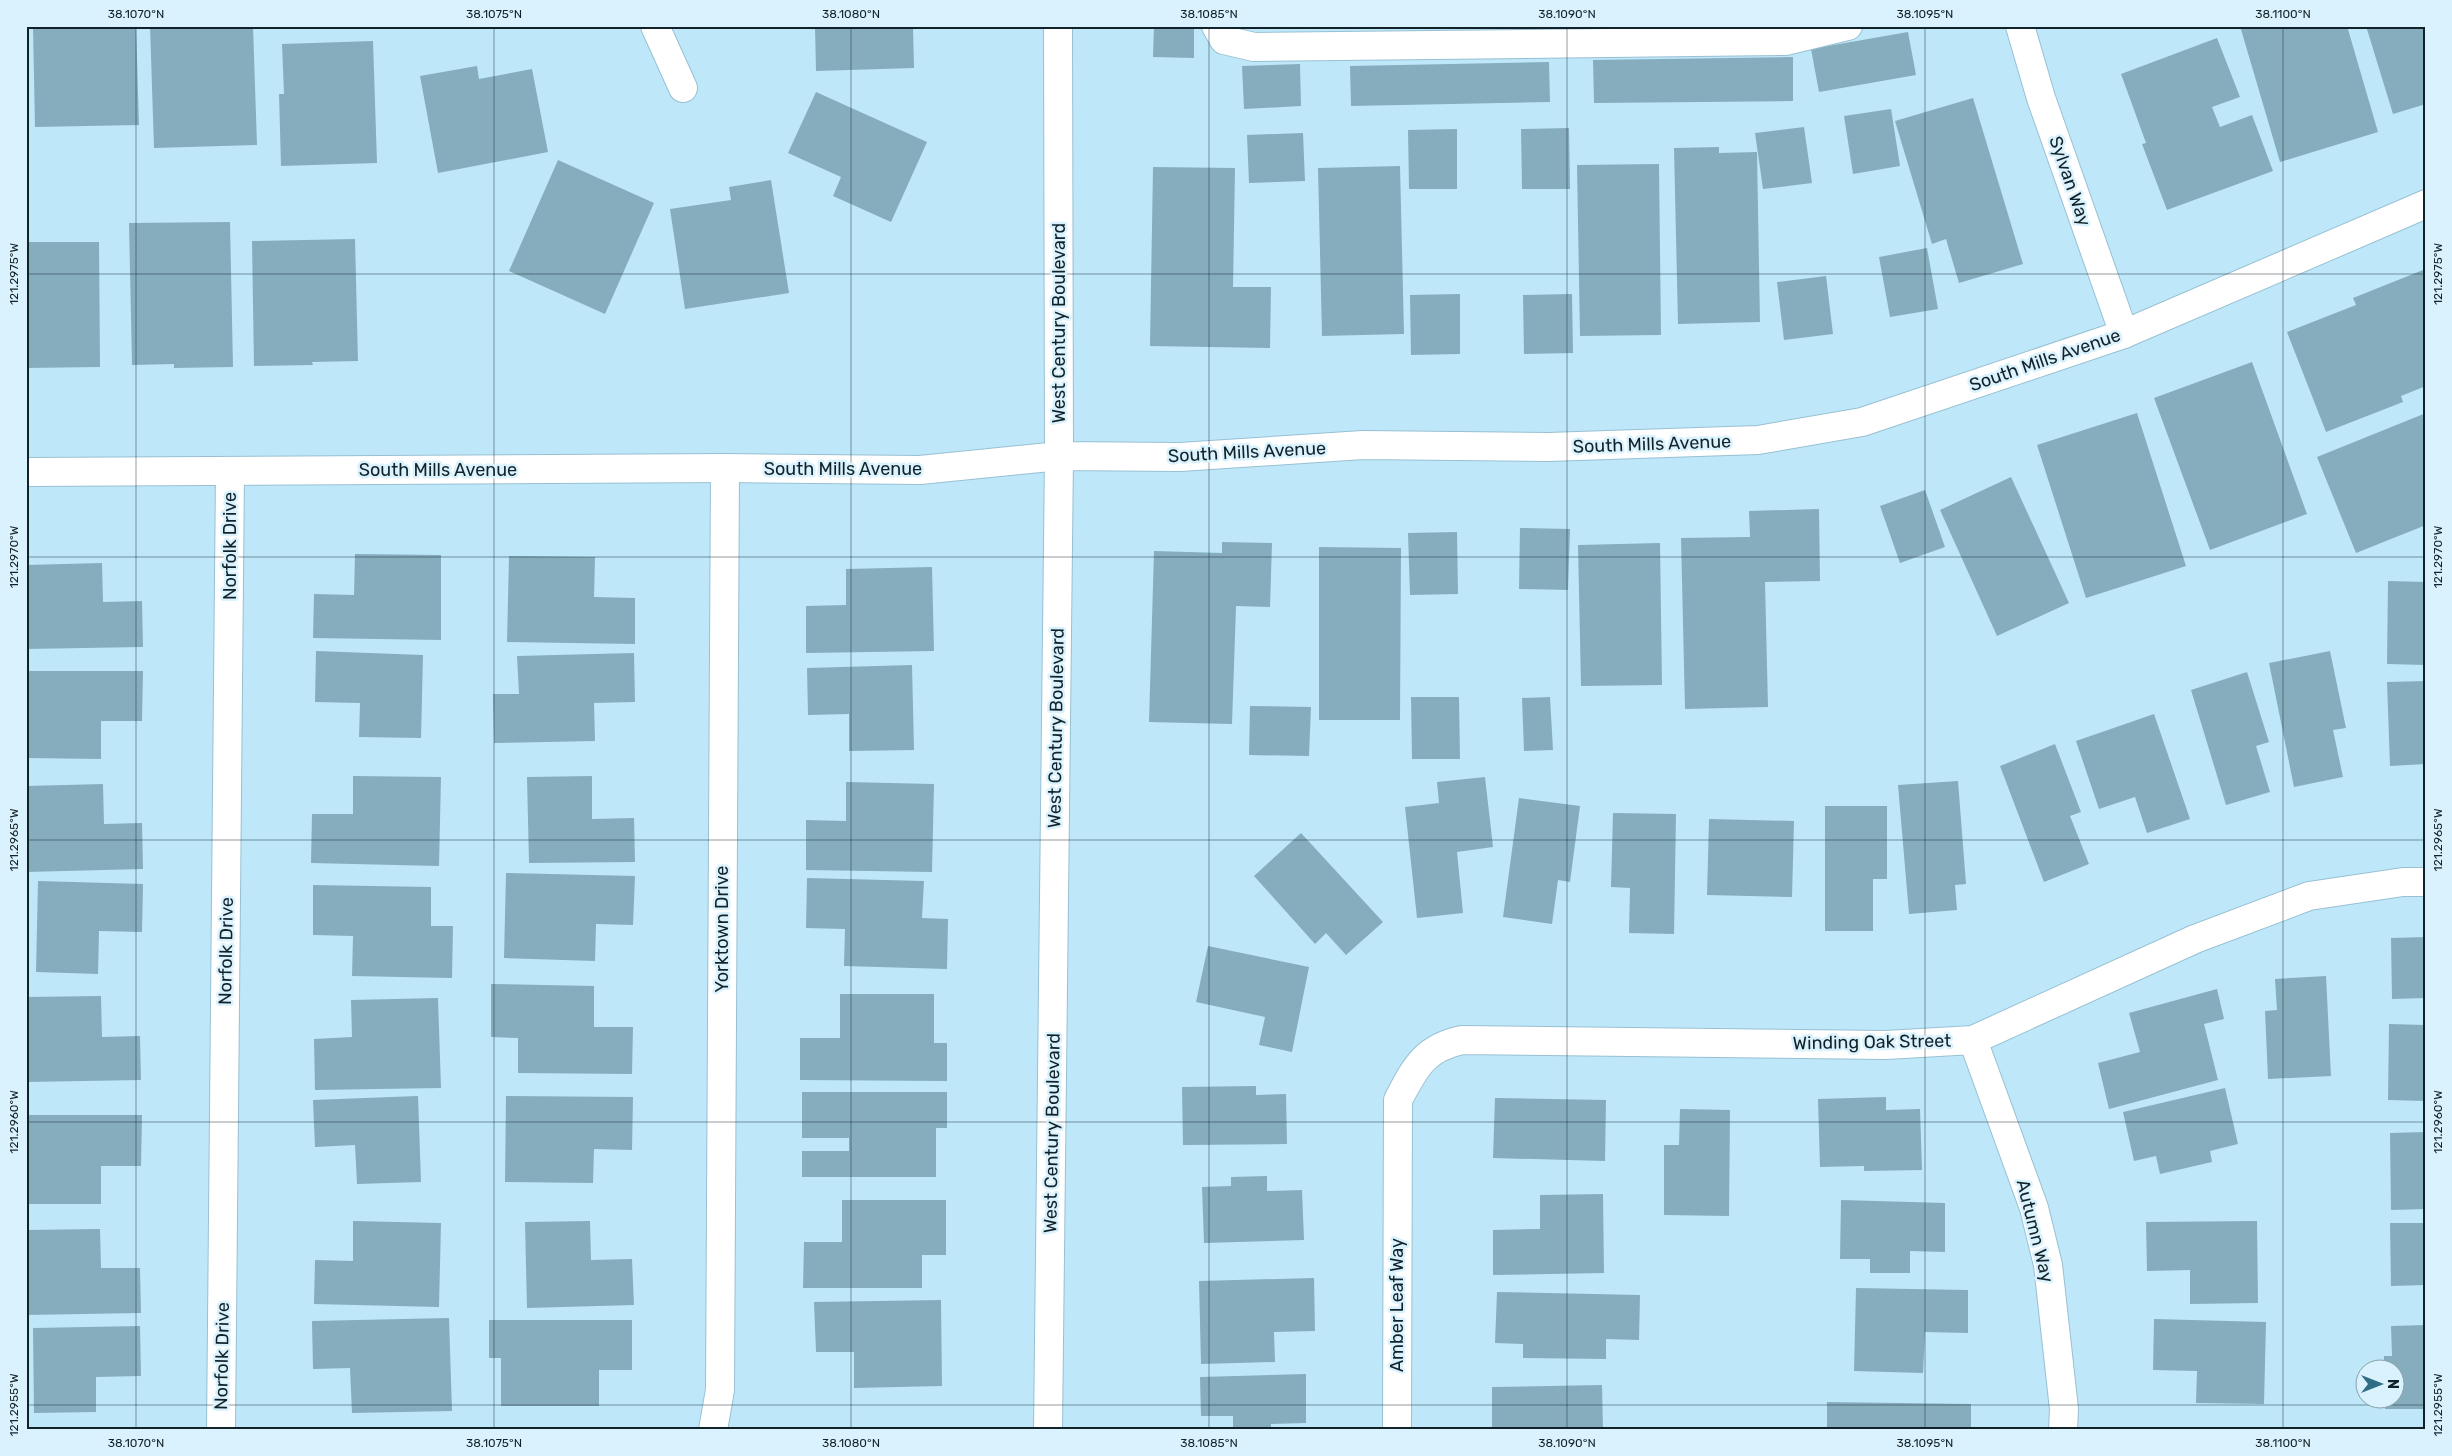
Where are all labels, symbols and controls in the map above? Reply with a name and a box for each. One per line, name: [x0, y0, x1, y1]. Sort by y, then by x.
text: 38.1070°N: [108, 7, 164, 21]
text: 38.1075°N: [466, 7, 522, 21]
text: 38.1080°N: [822, 7, 880, 21]
text: 38.1085°N: [1180, 7, 1238, 21]
text: 38.1090°N: [1538, 7, 1596, 21]
text: 38.1095°N: [1897, 7, 1953, 21]
text: 38.1100°N: [2255, 7, 2311, 21]
street label: Sylvan Way: [2044, 133, 2096, 229]
street label: West Century Boulevard: [1048, 223, 1070, 423]
text: 121.2975°W: [7, 243, 21, 305]
text: 121.2975°W: [2431, 243, 2445, 305]
street label: South Mills Avenue: [1967, 324, 2123, 396]
street label: South Mills Avenue: [1573, 430, 1731, 458]
street label: South Mills Avenue: [1167, 437, 1327, 467]
street label: South Mills Avenue: [764, 458, 922, 480]
street label: South Mills Avenue: [359, 459, 517, 481]
street label: Norfolk Drive: [219, 492, 241, 600]
text: 121.2970°W: [7, 525, 21, 588]
text: 121.2970°W: [2431, 525, 2445, 588]
street label: West Century Boulevard: [1043, 628, 1069, 828]
text: 121.2965°W: [7, 808, 21, 872]
text: 121.2965°W: [2431, 808, 2445, 872]
street label: Yorktown Drive: [711, 866, 733, 992]
street label: Norfolk Drive: [214, 897, 238, 1005]
street label: Winding Oak Street: [1793, 1030, 1951, 1054]
street label: West Century Boulevard: [1039, 1033, 1065, 1233]
text: 121.2960°W: [7, 1090, 21, 1154]
text: 121.2960°W: [2431, 1090, 2445, 1154]
street label: Autumn Way: [2012, 1177, 2058, 1285]
street label: Amber Leaf Way: [1386, 1238, 1408, 1372]
street label: Norfolk Drive: [210, 1302, 234, 1410]
north arrow: [2354, 1358, 2404, 1408]
text: 121.2955°W: [7, 1373, 21, 1437]
text: 121.2955°W: [2431, 1373, 2445, 1437]
text: N: [2384, 1379, 2401, 1389]
text: 38.1070°N: [108, 1436, 164, 1450]
text: 38.1075°N: [466, 1436, 522, 1450]
text: 38.1080°N: [822, 1436, 880, 1450]
text: 38.1085°N: [1180, 1436, 1238, 1450]
text: 38.1090°N: [1538, 1436, 1596, 1450]
text: 38.1095°N: [1897, 1436, 1953, 1450]
text: 38.1100°N: [2255, 1436, 2311, 1450]

